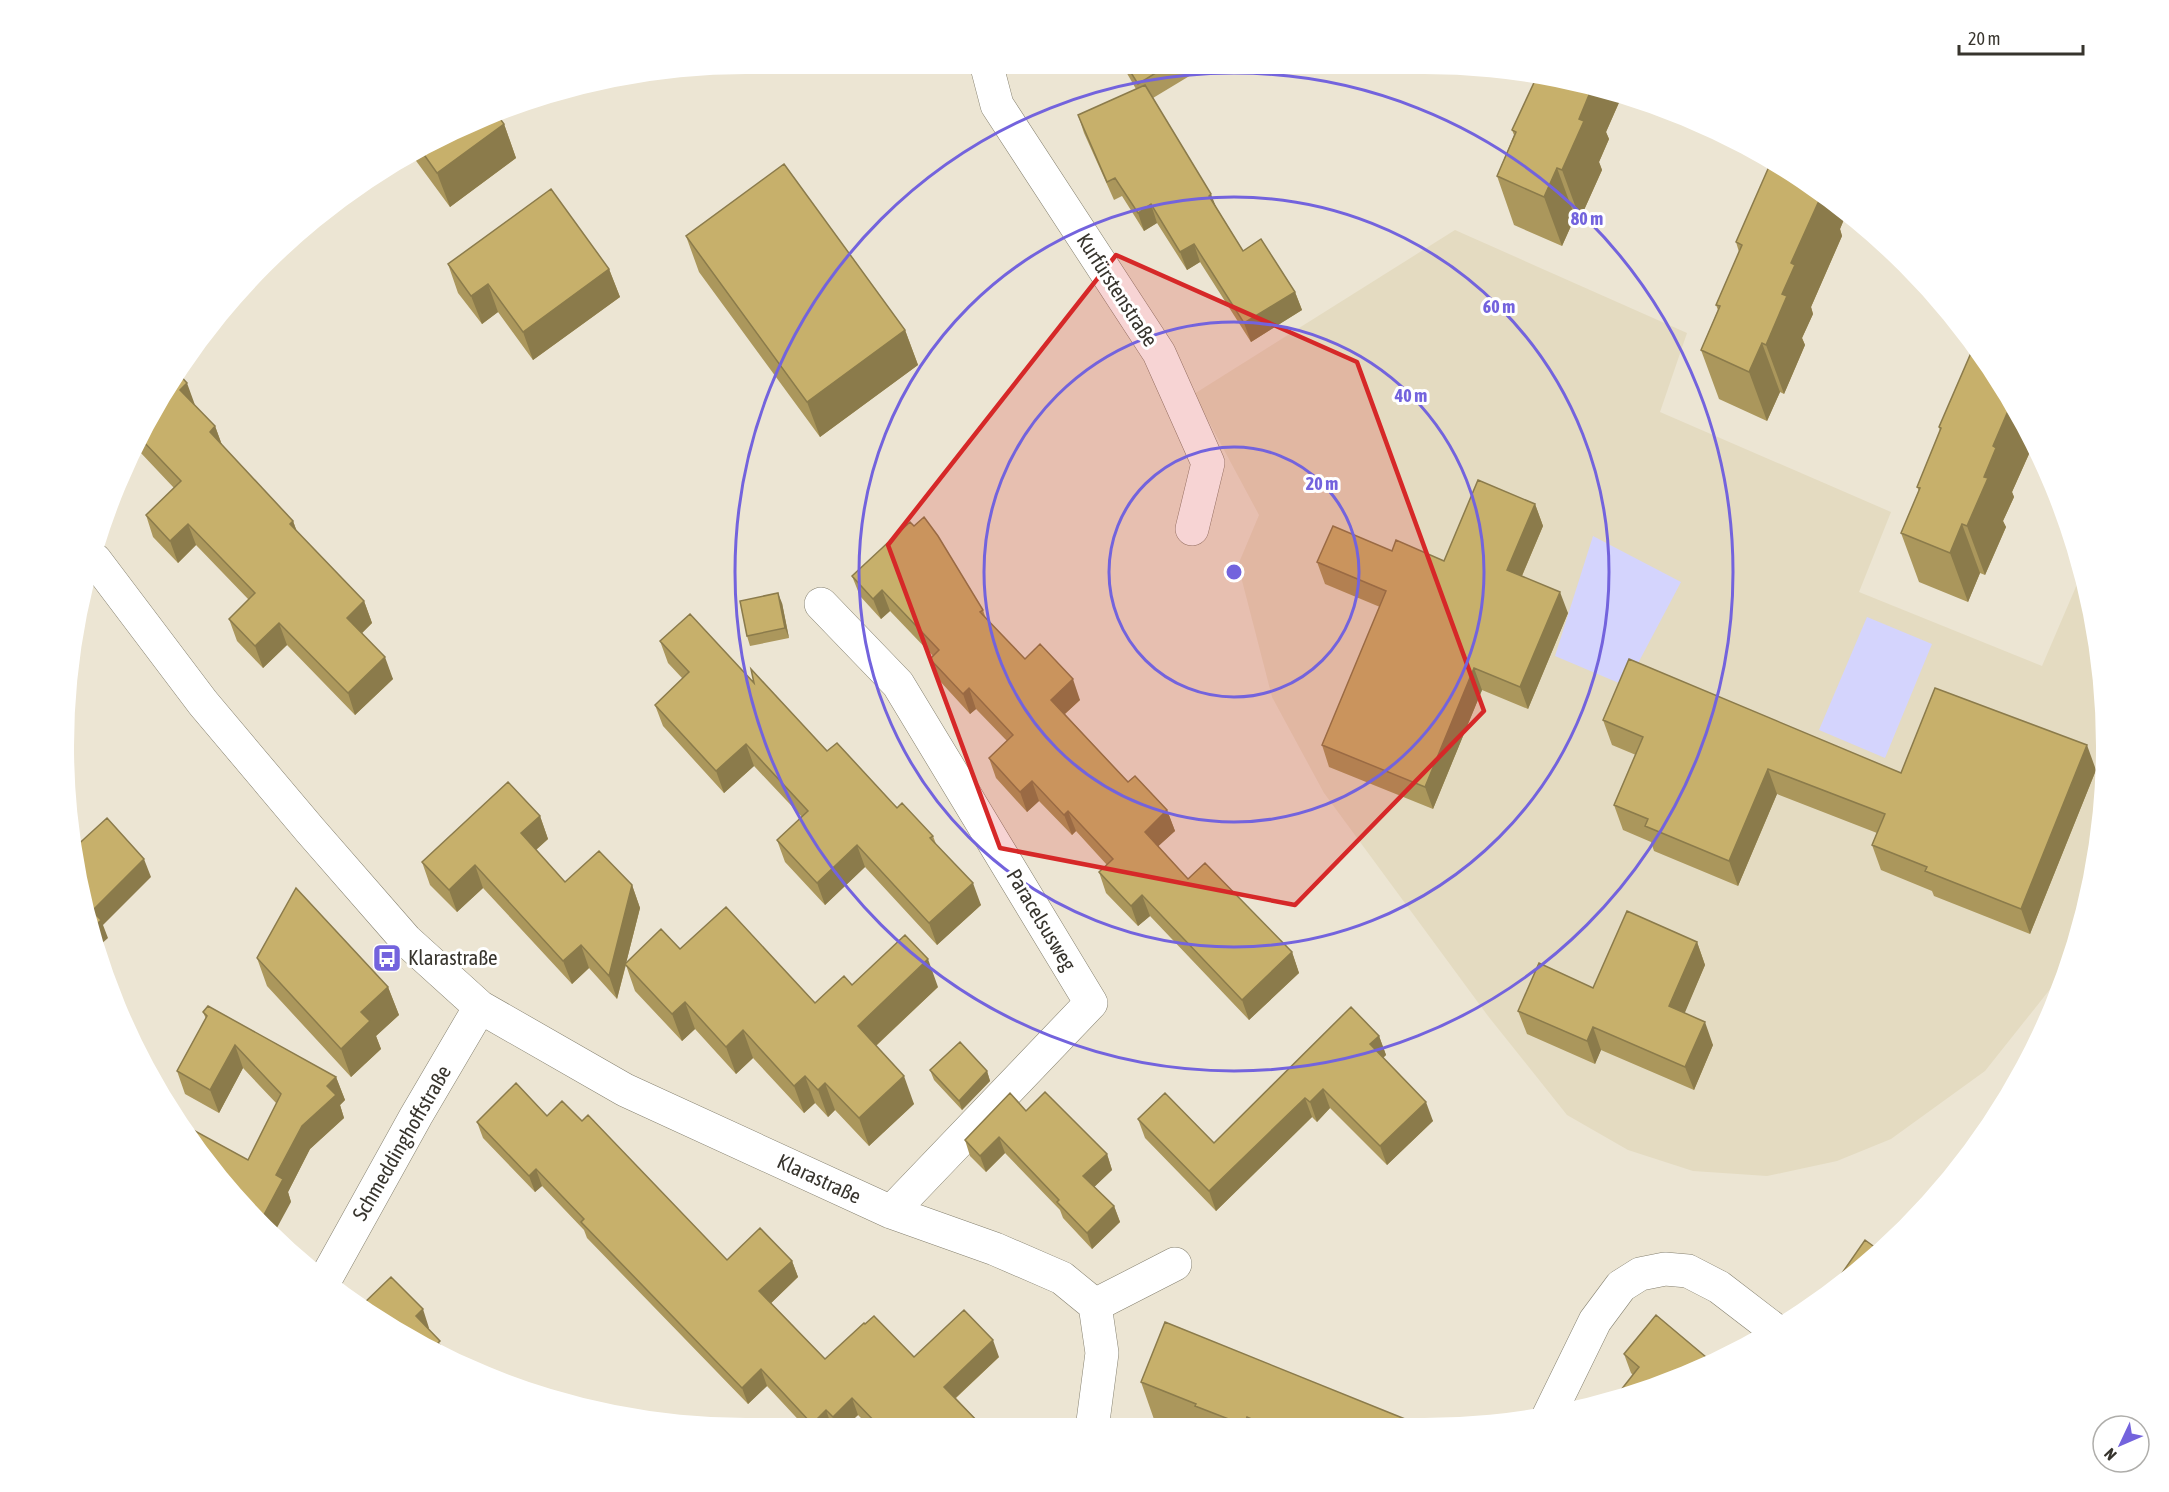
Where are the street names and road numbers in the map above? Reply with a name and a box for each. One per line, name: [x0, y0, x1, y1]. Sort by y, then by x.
street label: Kurfürstenstraße: [1072, 229, 1163, 350]
street label: Paracelsusweg: [1002, 864, 1081, 974]
street label: Schmeddinghoffstraße: [347, 1061, 455, 1224]
street label: Klarastraße: [774, 1148, 865, 1208]

